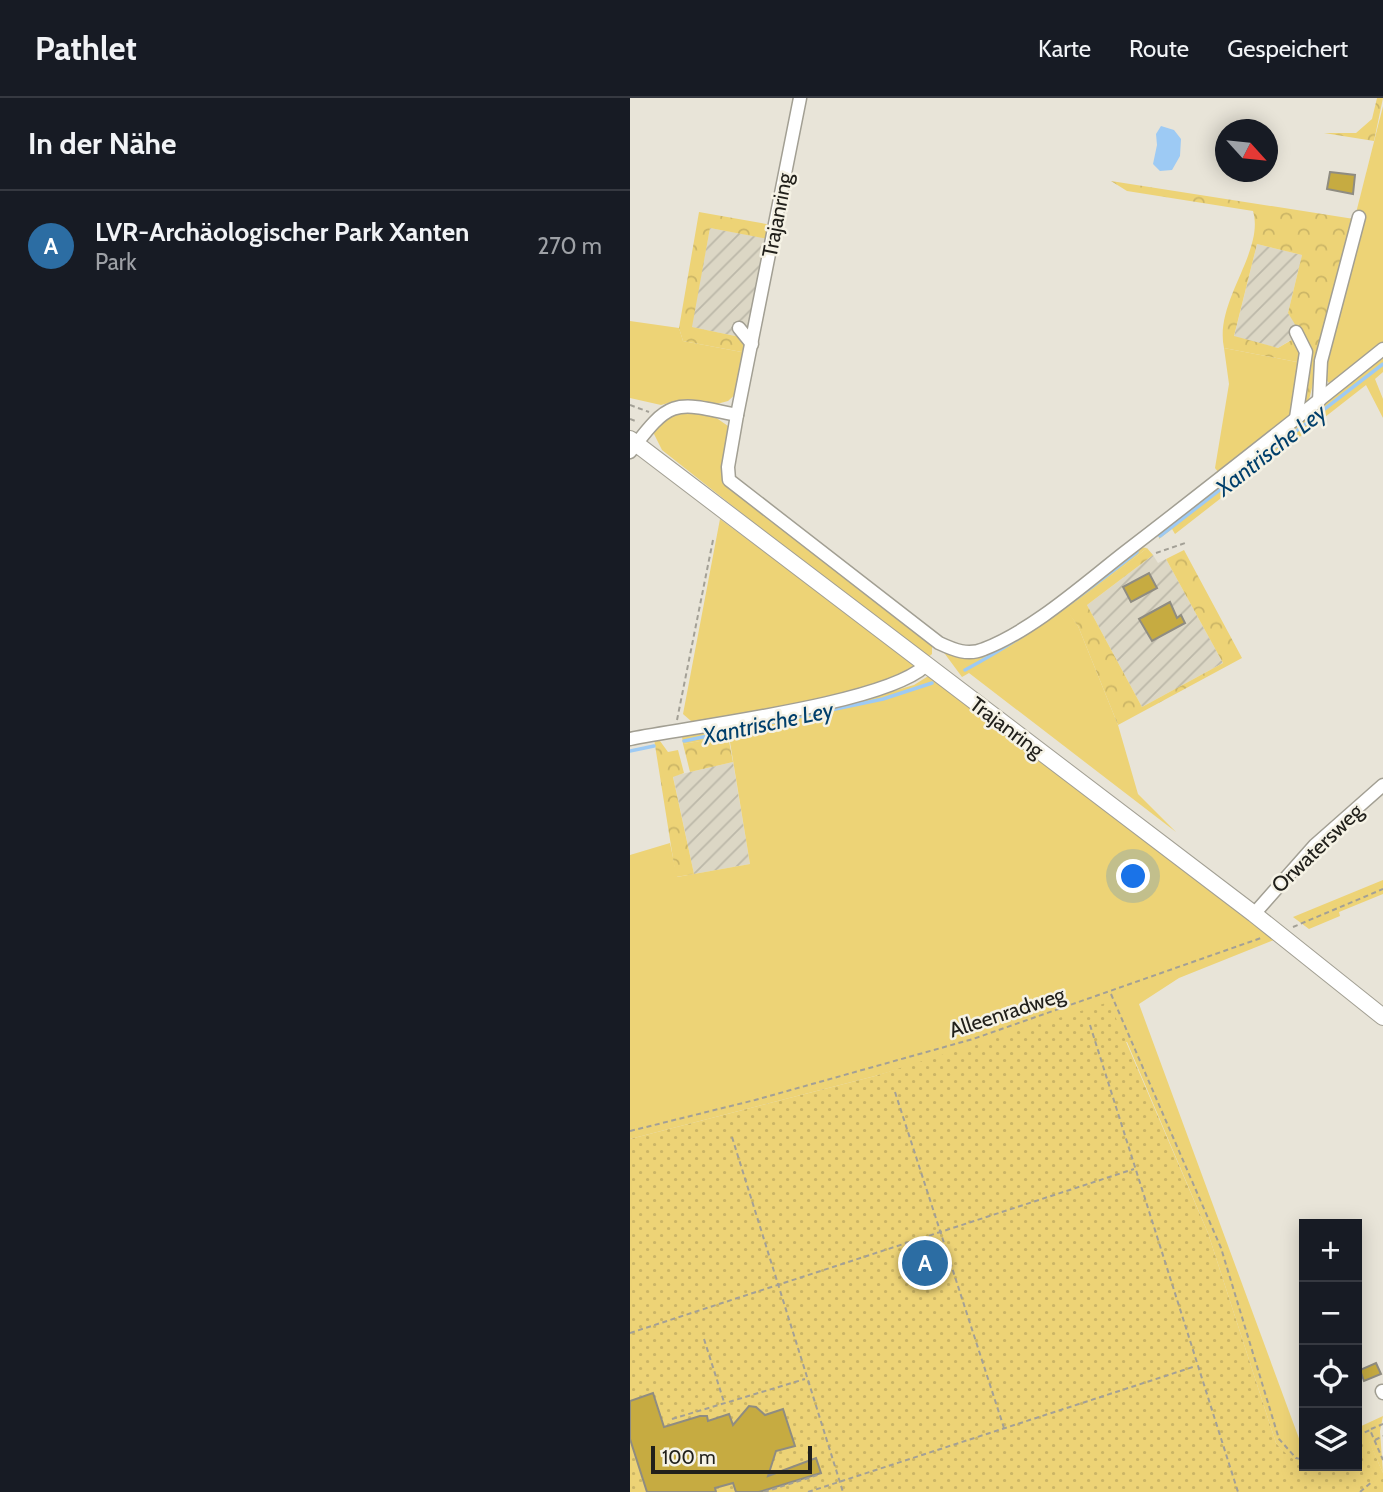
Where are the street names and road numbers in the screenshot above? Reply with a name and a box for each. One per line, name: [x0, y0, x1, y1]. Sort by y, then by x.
street label: Trajanring: [757, 170, 799, 260]
street label: Trajanring: [965, 691, 1049, 764]
street label: Orwatersweg: [1266, 798, 1368, 898]
street label: Alleenradweg: [946, 981, 1069, 1042]

